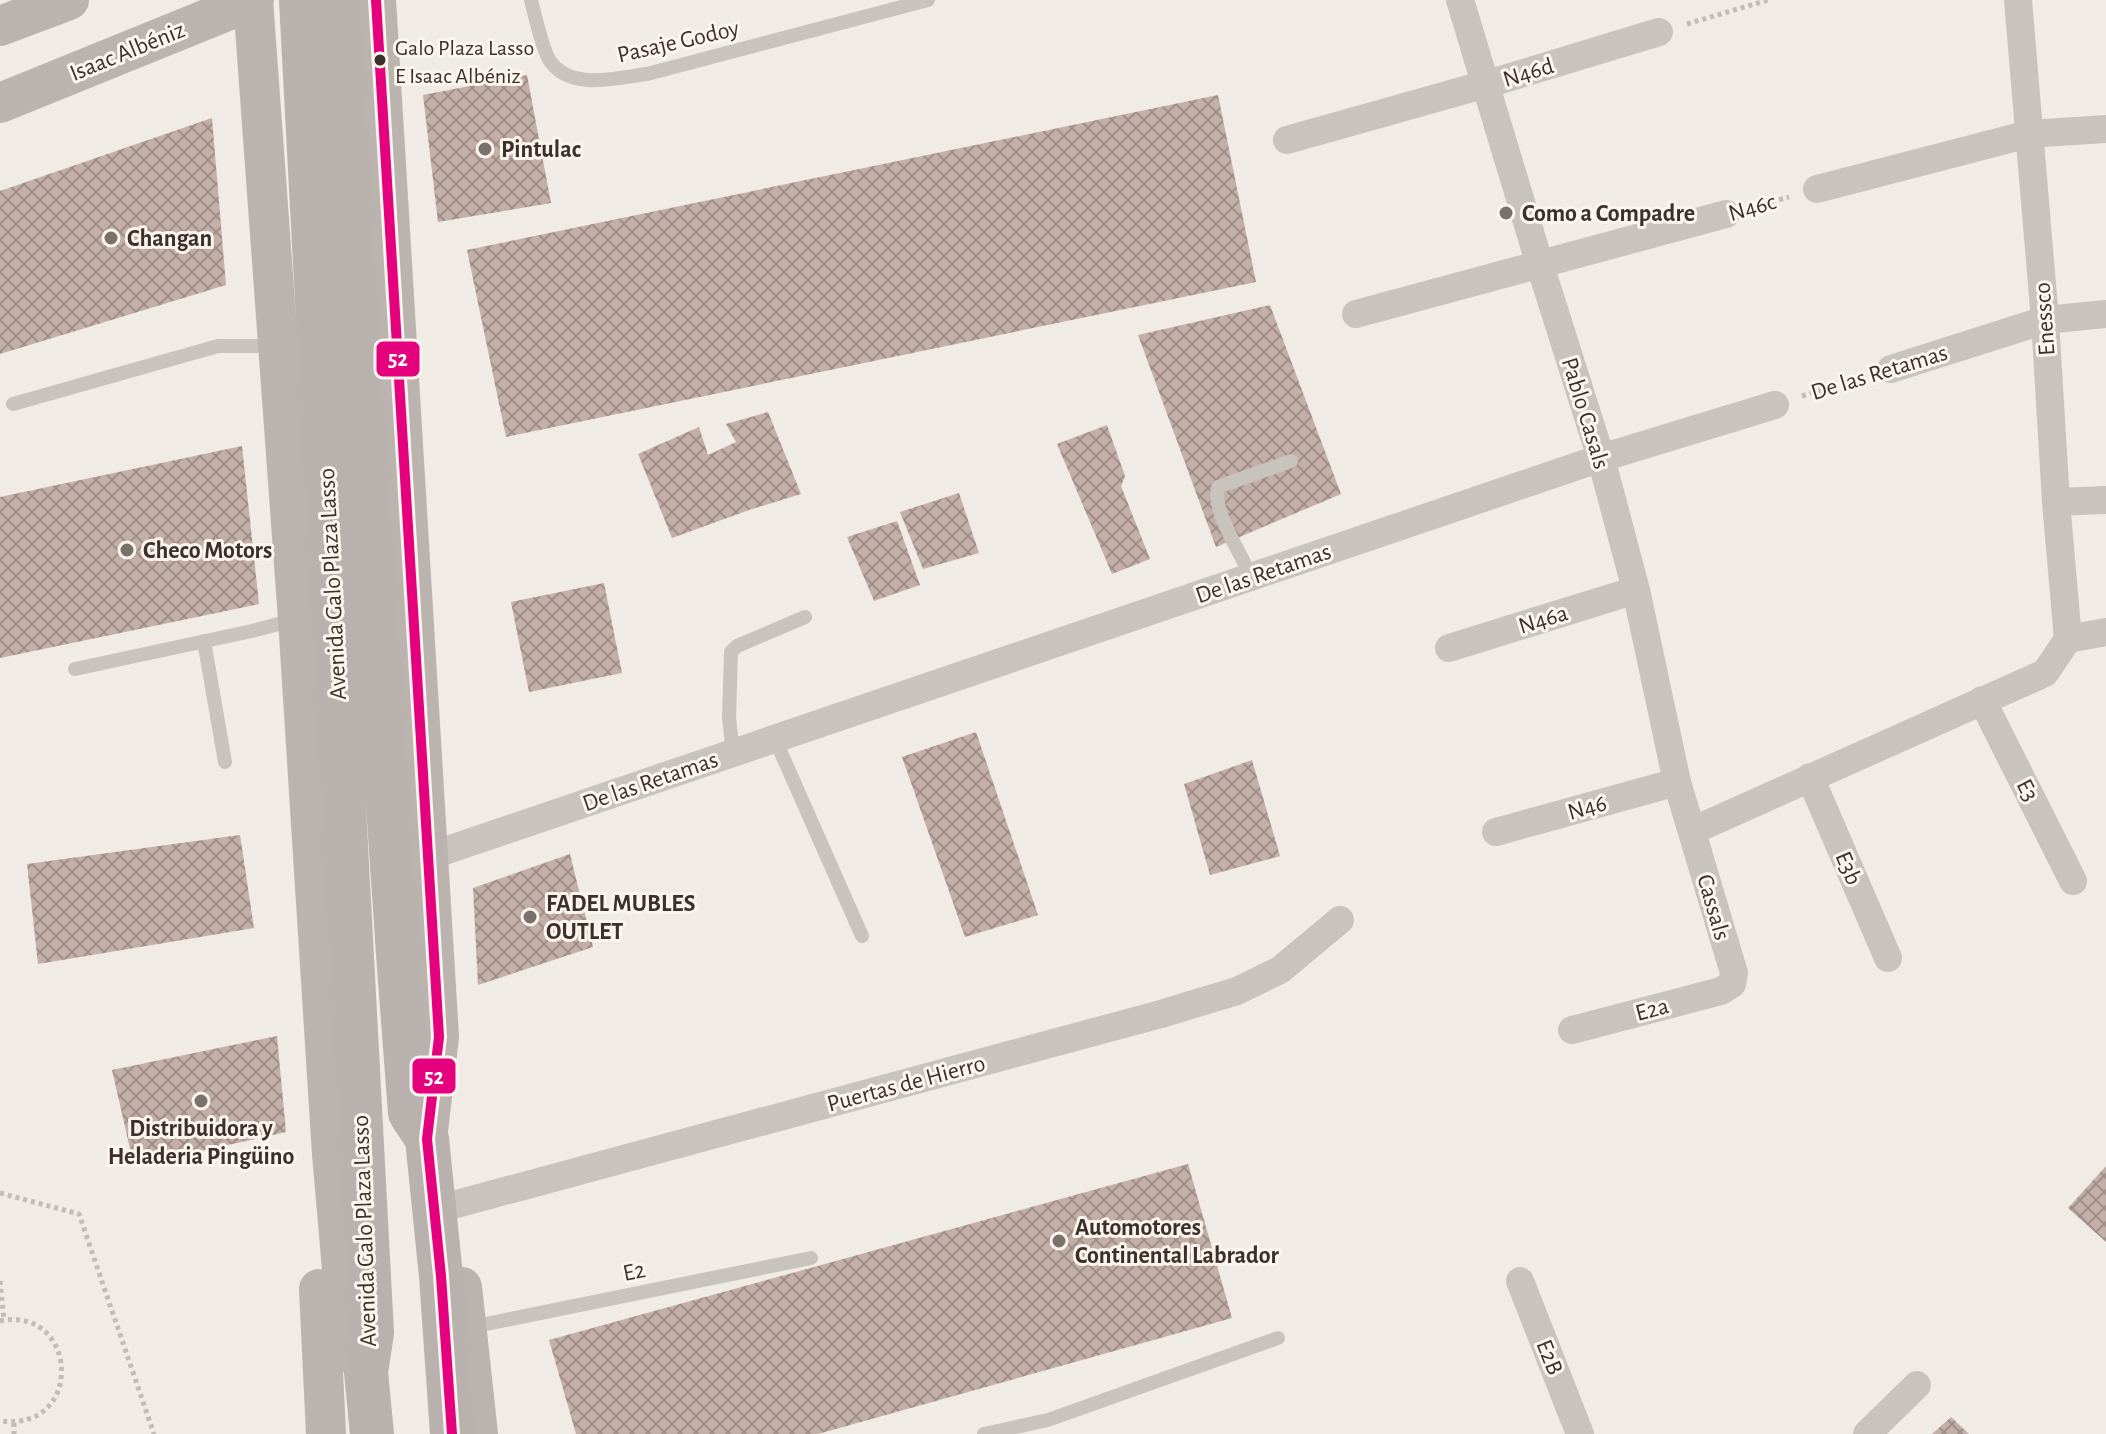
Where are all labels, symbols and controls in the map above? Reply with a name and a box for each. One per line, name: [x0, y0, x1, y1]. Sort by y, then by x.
street label: Pasaje Godoy: [615, 16, 741, 68]
street label: Isaac Albéniz: [67, 18, 188, 86]
place label: Galo Plaza Lasso E Isaac Albéniz: [395, 37, 534, 87]
marker: Galo Plaza Lasso E Isaac Albéniz: [372, 52, 388, 68]
street label: N46d: [1500, 54, 1557, 92]
place label: Pintulac: [501, 138, 581, 162]
marker: Pintulac: [476, 140, 494, 158]
street label: N46c: [1726, 190, 1779, 226]
place label: Como a Compadre: [1522, 202, 1695, 226]
marker: Como a Compadre: [1497, 204, 1515, 222]
place label: Changan: [127, 227, 212, 251]
marker: Changan: [102, 229, 120, 247]
street label: Enessco: [2030, 281, 2060, 356]
line badge: 52: [375, 340, 421, 378]
street label: De las Retamas: [1808, 341, 1950, 405]
text: 52: [388, 348, 408, 370]
street label: Pablo Casals: [1557, 355, 1613, 472]
street label: Avenida Galo Plaza Lasso: [315, 468, 351, 700]
place label: Checo Motors: [143, 539, 272, 563]
street label: De las Retamas: [1192, 540, 1334, 608]
marker: Checo Motors: [118, 541, 136, 559]
street label: N46a: [1516, 601, 1571, 639]
street label: De las Retamas: [579, 748, 721, 816]
street label: E3: [2012, 775, 2043, 805]
street label: N46: [1565, 791, 1609, 825]
street label: E3b: [1830, 848, 1866, 889]
street label: Cassals: [1692, 872, 1734, 943]
place label: FADEL MUBLES OUTLET: [546, 892, 696, 944]
marker: FADEL MUBLES OUTLET: [521, 908, 539, 926]
street label: E2a: [1633, 994, 1672, 1026]
street label: Puertas de Hierro: [825, 1051, 988, 1117]
line badge: 52: [411, 1057, 457, 1095]
text: 52: [424, 1066, 444, 1088]
marker: Distribuidora y Heladeria Pingüino: [192, 1092, 210, 1110]
street label: Avenida Galo Plaza Lasso: [349, 1115, 381, 1347]
place label: Distribuidora y Heladeria Pingüino: [108, 1117, 294, 1169]
place label: Automotores Continental Labrador: [1075, 1216, 1279, 1268]
marker: Automotores Continental Labrador: [1050, 1232, 1068, 1250]
street label: E2: [621, 1258, 648, 1286]
street label: E2B: [1531, 1336, 1567, 1378]

